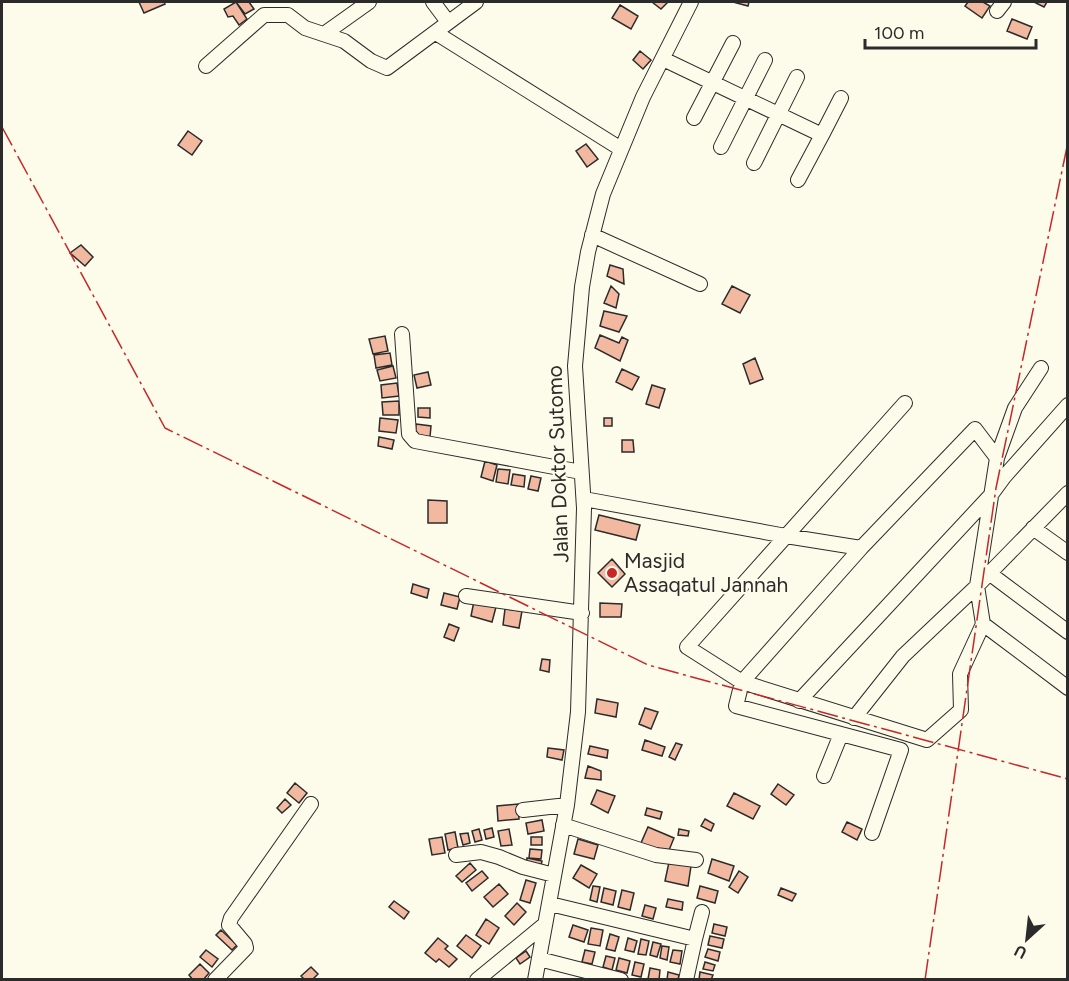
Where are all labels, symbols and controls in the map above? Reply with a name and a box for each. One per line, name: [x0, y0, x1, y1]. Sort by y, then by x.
scale bar: [865, 12, 1036, 50]
text: 100 m: [874, 22, 924, 44]
street label: Jalan Doktor Sutomo: [542, 365, 573, 563]
place label: Masjid Assaqatul Jannah: [624, 548, 788, 597]
marker: Masjid Assaqatul Jannah: [605, 566, 619, 580]
north arrow: [997, 909, 1057, 969]
text: U: [1011, 941, 1030, 963]

